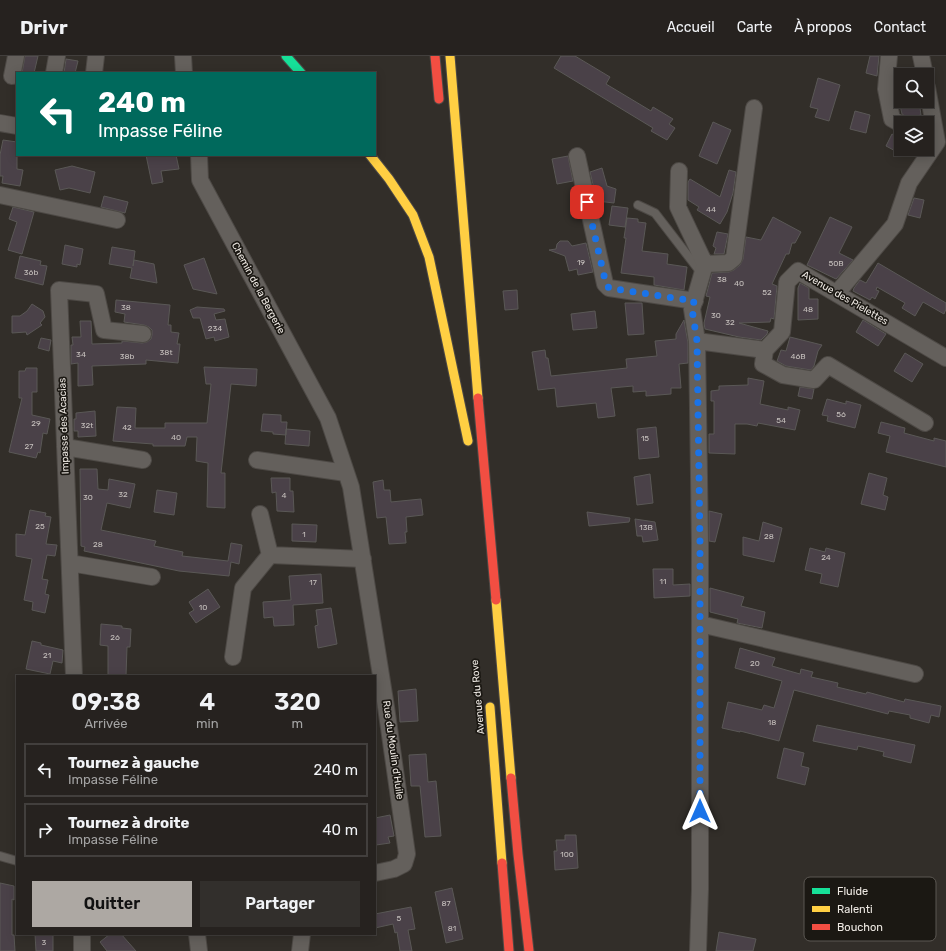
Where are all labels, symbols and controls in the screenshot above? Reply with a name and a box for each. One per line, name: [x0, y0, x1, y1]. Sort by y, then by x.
text: Drivr: [20, 16, 68, 39]
text: Accueil: [667, 19, 715, 36]
text: Carte: [737, 19, 772, 36]
text: À propos: [794, 19, 852, 36]
text: Contact: [874, 19, 926, 36]
map controls: [894, 68, 934, 156]
button: search: [894, 68, 934, 108]
text: 240 m: [98, 86, 186, 119]
icon: left: [32, 88, 84, 140]
button: layers: [894, 116, 934, 156]
text: Impasse Féline: [98, 120, 223, 142]
pin: [570, 185, 604, 219]
icon: arrive: [576, 191, 598, 213]
house number: 44: [706, 205, 716, 214]
street label: Chemin de la Bergerie: [229, 240, 287, 336]
house number: 19: [577, 258, 585, 267]
house number: 50B: [828, 259, 844, 268]
house number: 36b: [24, 268, 38, 277]
street label: Avenue des Pielettes: [800, 268, 890, 328]
house number: 38: [717, 275, 727, 284]
house number: 40: [734, 279, 744, 288]
house number: 52: [762, 288, 772, 297]
house number: 38: [121, 303, 131, 312]
house number: 48: [803, 305, 813, 314]
house number: 30: [711, 311, 721, 320]
house number: 32: [725, 318, 735, 327]
house number: 234: [208, 324, 222, 333]
house number: 38t: [159, 348, 173, 357]
house number: 34: [76, 350, 86, 359]
house number: 38b: [120, 352, 135, 361]
house number: 46B: [790, 352, 806, 361]
street label: Impasse des Acacias: [56, 378, 72, 474]
house number: 56: [836, 410, 846, 419]
house number: 54: [776, 416, 786, 425]
house number: 29: [31, 419, 41, 428]
house number: 32t: [81, 421, 93, 430]
house number: 42: [122, 423, 132, 432]
house number: 40: [171, 433, 181, 442]
house number: 15: [641, 434, 649, 443]
house number: 27: [25, 442, 33, 451]
house number: 32: [118, 490, 128, 499]
house number: 4: [282, 491, 287, 500]
house number: 30: [83, 493, 93, 502]
house number: 25: [35, 522, 45, 531]
house number: 13B: [639, 523, 653, 532]
house number: 1: [302, 530, 306, 539]
house number: 28: [764, 532, 774, 541]
house number: 28: [93, 540, 103, 549]
house number: 24: [821, 553, 831, 562]
house number: 11: [660, 577, 666, 586]
house number: 17: [309, 578, 317, 587]
house number: 10: [199, 603, 207, 612]
house number: 26: [110, 633, 120, 642]
house number: 21: [43, 651, 51, 660]
street label: Avenue du Rove: [469, 659, 487, 735]
house number: 20: [750, 659, 760, 668]
text: 09:38: [71, 688, 141, 716]
text: 4: [199, 688, 215, 716]
text: 320: [274, 688, 321, 716]
street label: Rue du Moulin d'Huile: [380, 700, 406, 801]
text: Arrivée: [84, 716, 128, 731]
text: min: [196, 716, 219, 731]
text: m: [292, 716, 303, 731]
house number: 18: [768, 718, 776, 727]
text: Tournez à gauche: [68, 754, 199, 772]
icon: left: [34, 759, 56, 781]
text: 240 m: [313, 761, 358, 779]
text: Impasse Féline: [68, 772, 158, 787]
position arrow: [679, 790, 721, 832]
text: Tournez à droite: [68, 814, 189, 832]
icon: right: [34, 819, 56, 841]
text: 40 m: [322, 821, 358, 839]
text: Impasse Féline: [68, 832, 158, 847]
house number: 100: [560, 850, 574, 859]
legend: [804, 877, 936, 941]
button: Quitter: [32, 881, 192, 927]
button: Partager: [200, 881, 360, 927]
text: Fluide: [837, 885, 868, 898]
house number: 87: [441, 899, 451, 908]
text: Ralenti: [837, 903, 873, 916]
house number: 5: [397, 914, 402, 923]
text: Bouchon: [837, 921, 883, 934]
house number: 81: [448, 924, 456, 933]
house number: 3: [42, 938, 47, 947]

